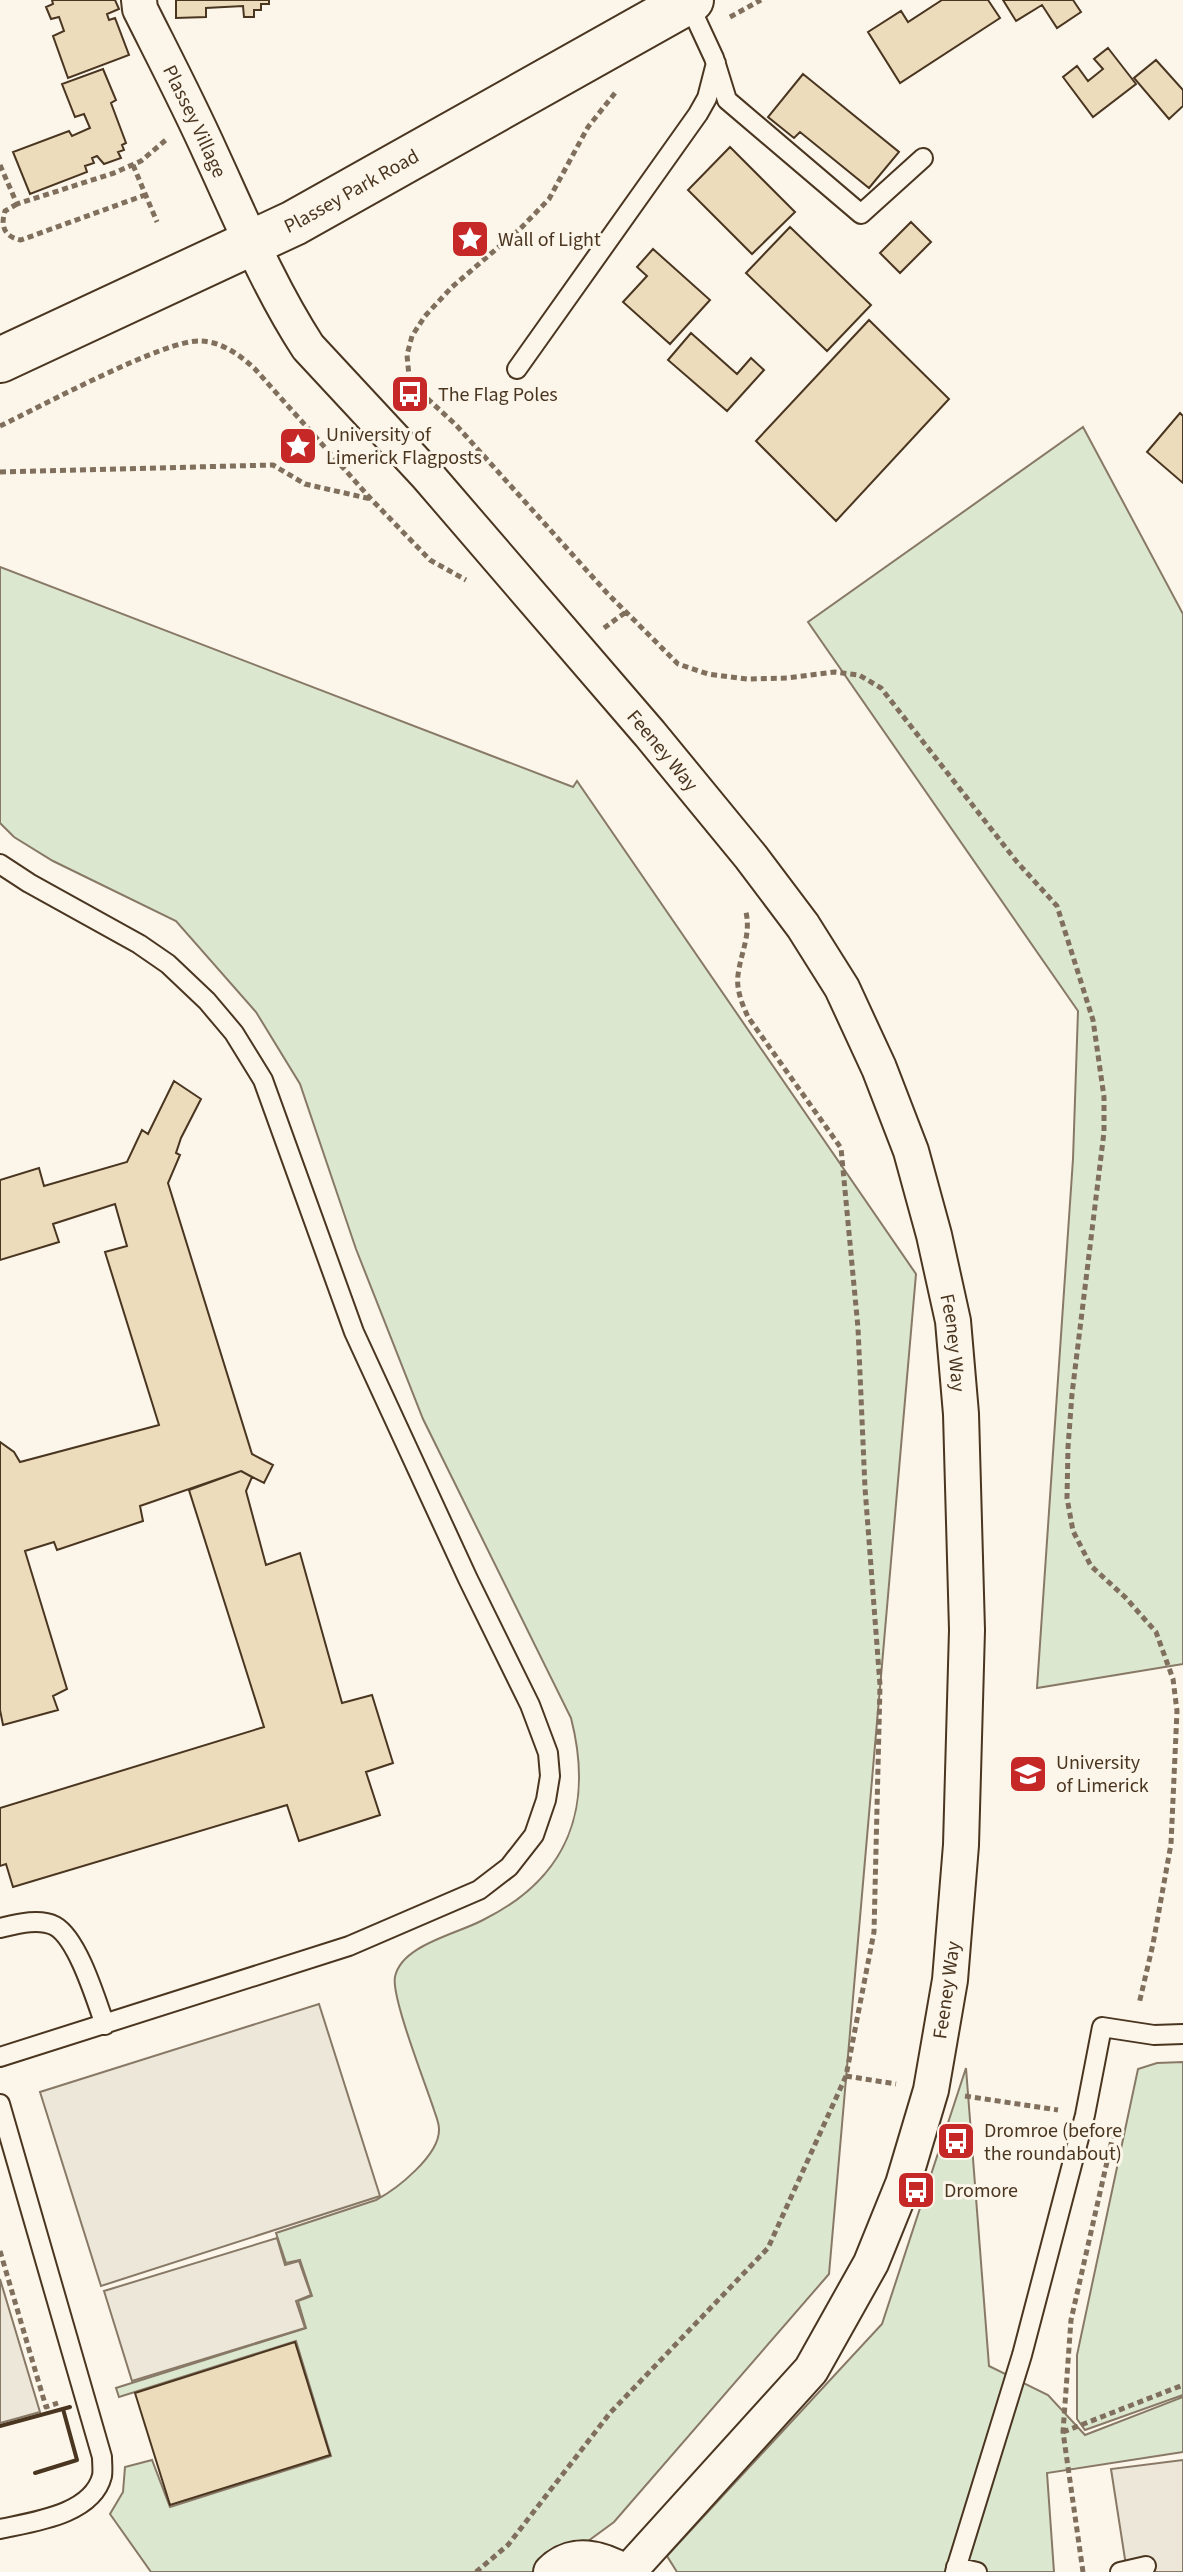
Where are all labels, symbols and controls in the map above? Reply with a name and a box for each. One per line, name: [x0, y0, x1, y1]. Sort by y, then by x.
street label: Plassey Village: [155, 60, 233, 182]
street label: Plassey Park Road: [280, 143, 424, 241]
place icon: Wall of Light: [449, 218, 491, 260]
place label: Wall of Light: [498, 226, 601, 254]
bus stop icon: The Flag Poles: [389, 373, 431, 415]
place label: The Flag Poles: [438, 381, 558, 409]
place label: University of Limerick Flagposts: [326, 421, 482, 472]
place icon: University of Limerick Flagposts: [277, 425, 319, 467]
street label: Feeney Way: [620, 704, 705, 798]
street label: Feeney Way: [932, 1291, 972, 1394]
place label: University of Limerick: [1056, 1749, 1149, 1800]
school or university icon: University of Limerick: [1007, 1753, 1049, 1795]
street label: Feeney Way: [926, 1939, 968, 2041]
place label: Dromroe (before the roundabout): [984, 2117, 1122, 2168]
bus stop icon: Dromroe (before the roundabout): [935, 2120, 977, 2162]
bus stop icon: Dromore: [895, 2169, 937, 2211]
place label: Dromore: [944, 2177, 1018, 2205]

